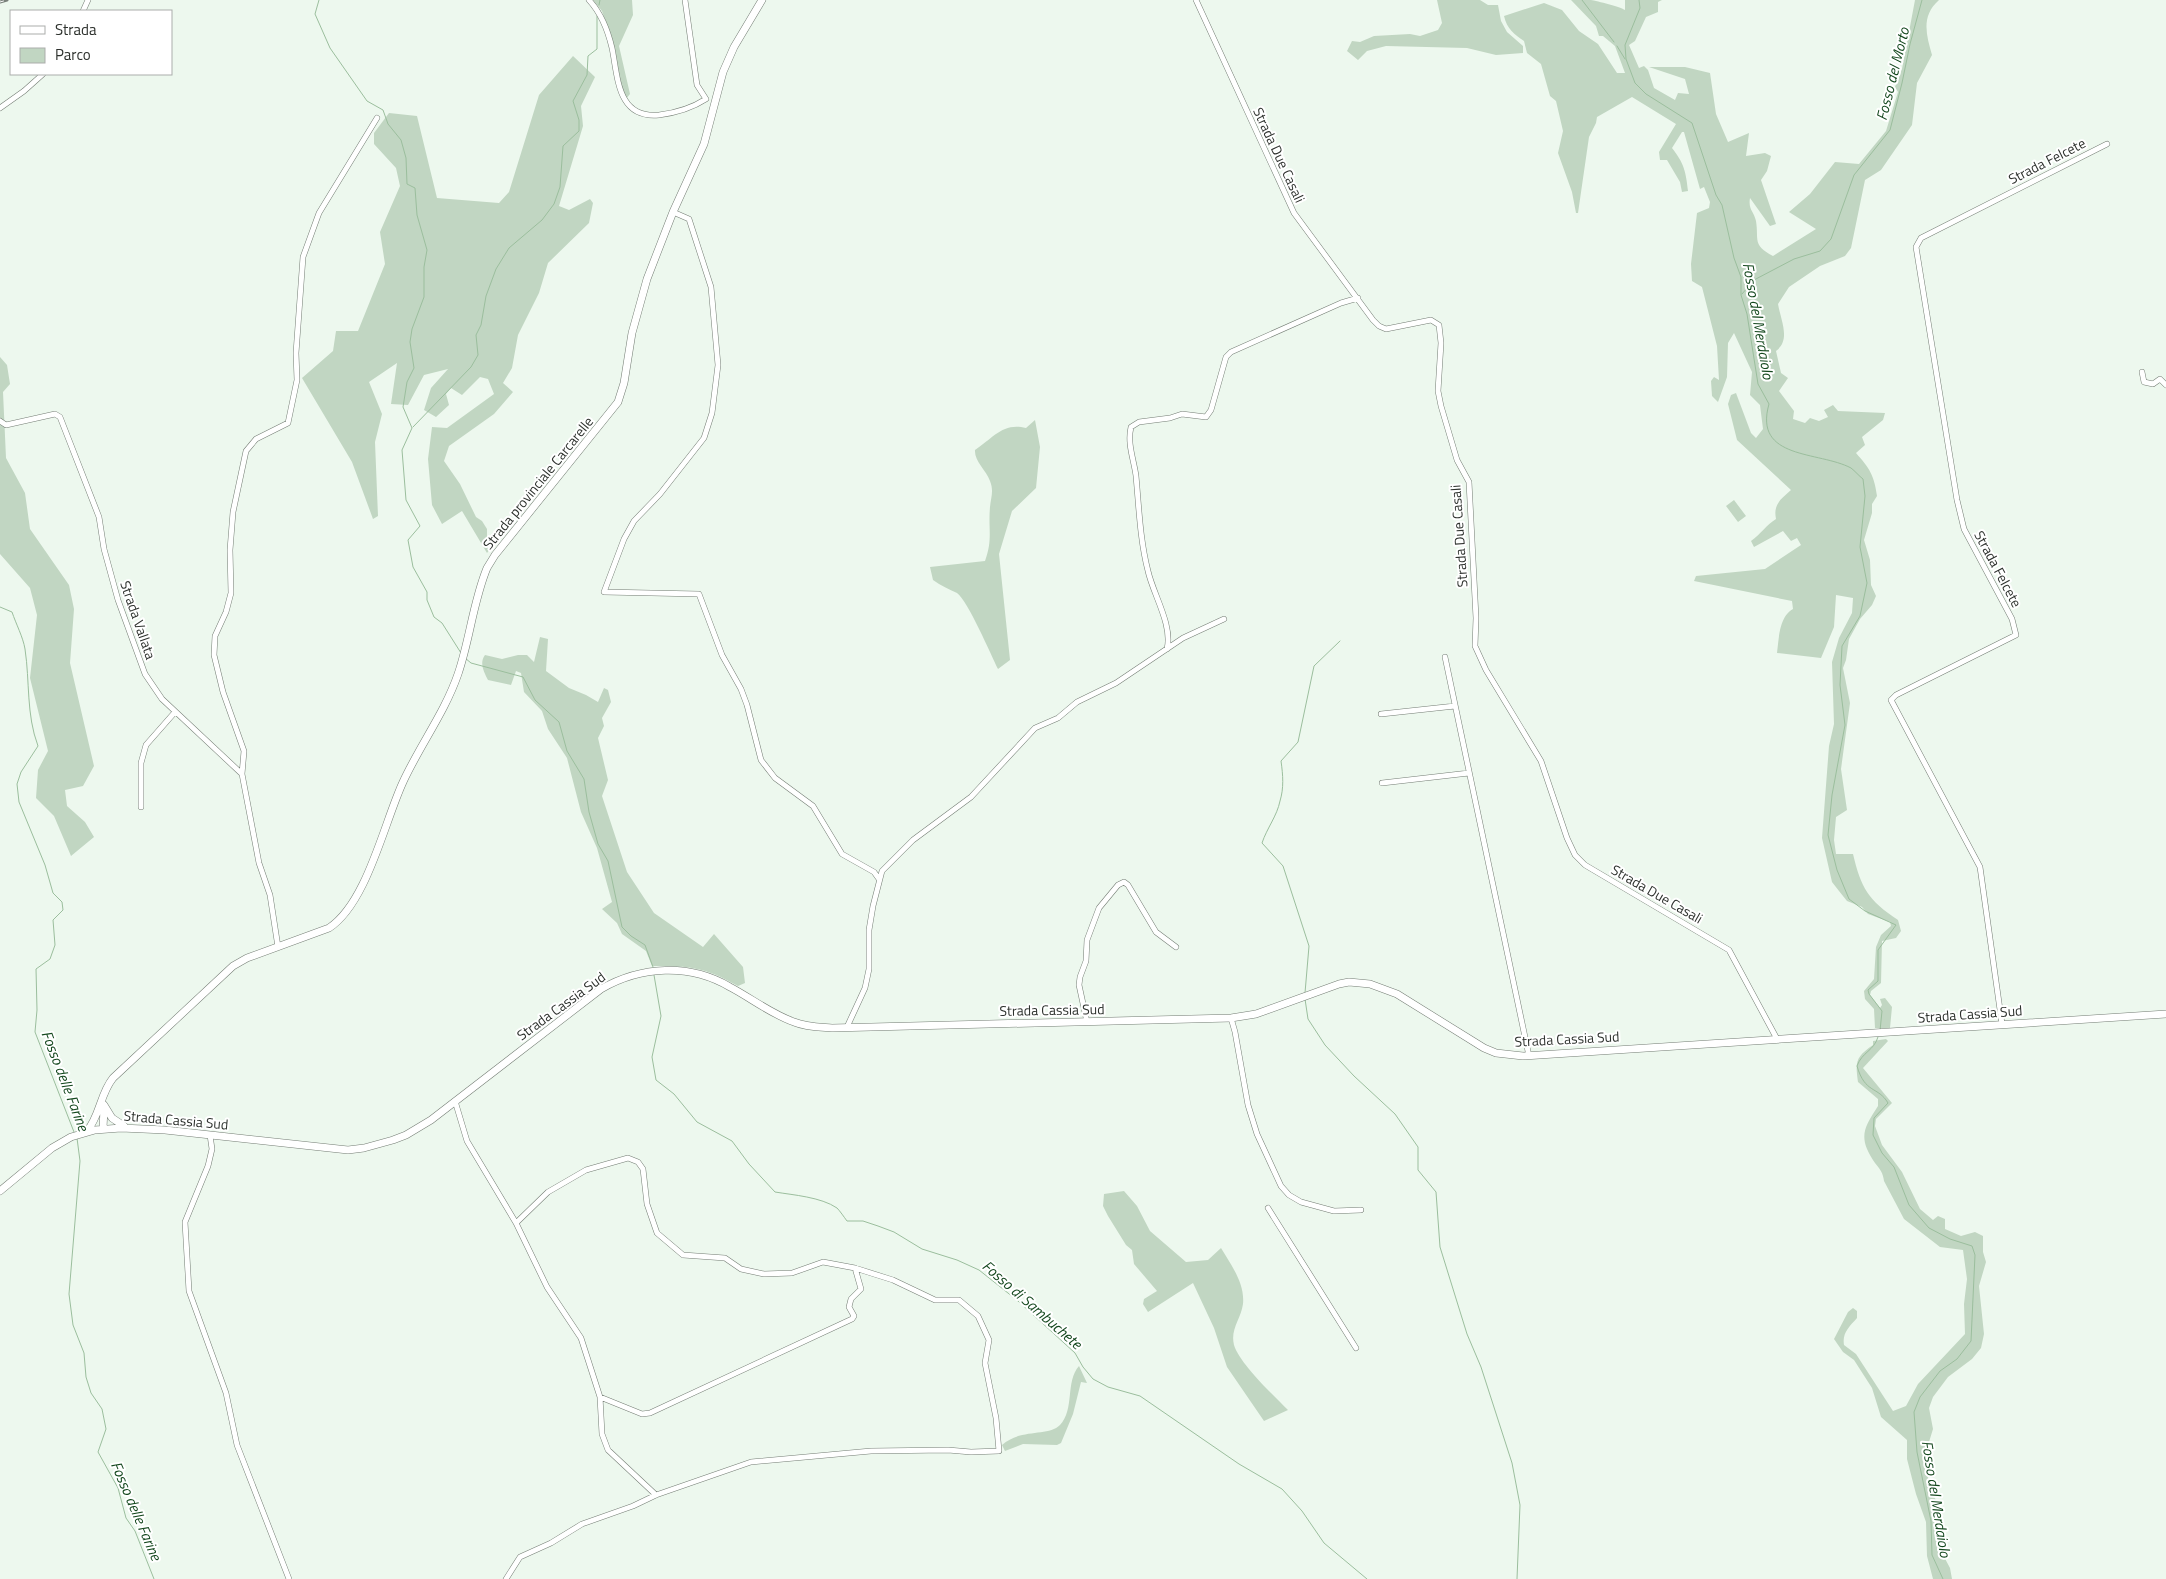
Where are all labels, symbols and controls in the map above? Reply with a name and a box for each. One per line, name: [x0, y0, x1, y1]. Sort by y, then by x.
legend: [10, 10, 172, 75]
text: Strada: [55, 18, 97, 41]
water label: Fosso del Morto: [1870, 24, 1915, 123]
text: Parco: [55, 43, 91, 66]
street label: Strada Due Casali: [1248, 104, 1311, 206]
street label: Strada Felcete: [2005, 132, 2089, 189]
water label: Fosso del Merdaiolo: [1737, 261, 1780, 382]
street label: Strada provinciale Carcarelle: [477, 412, 598, 554]
street label: Strada Due Casali: [1444, 484, 1473, 588]
street label: Strada Felcete: [1969, 527, 2027, 611]
street label: Strada Vallata: [115, 578, 162, 662]
street label: Strada Due Casali: [1607, 859, 1707, 928]
street label: Strada Cassia Sud: [512, 966, 609, 1045]
street label: Strada Cassia Sud: [999, 998, 1105, 1021]
street label: Strada Cassia Sud: [1917, 999, 2023, 1028]
street label: Strada Cassia Sud: [1514, 1025, 1620, 1052]
water label: Fosso delle Farine: [36, 1027, 96, 1135]
street label: Strada Cassia Sud: [123, 1104, 229, 1135]
water label: Fosso di Sambuchete: [977, 1255, 1088, 1355]
water label: Fosso del Merdaiolo: [1916, 1439, 1957, 1560]
water label: Fosso delle Farine: [105, 1458, 168, 1565]

